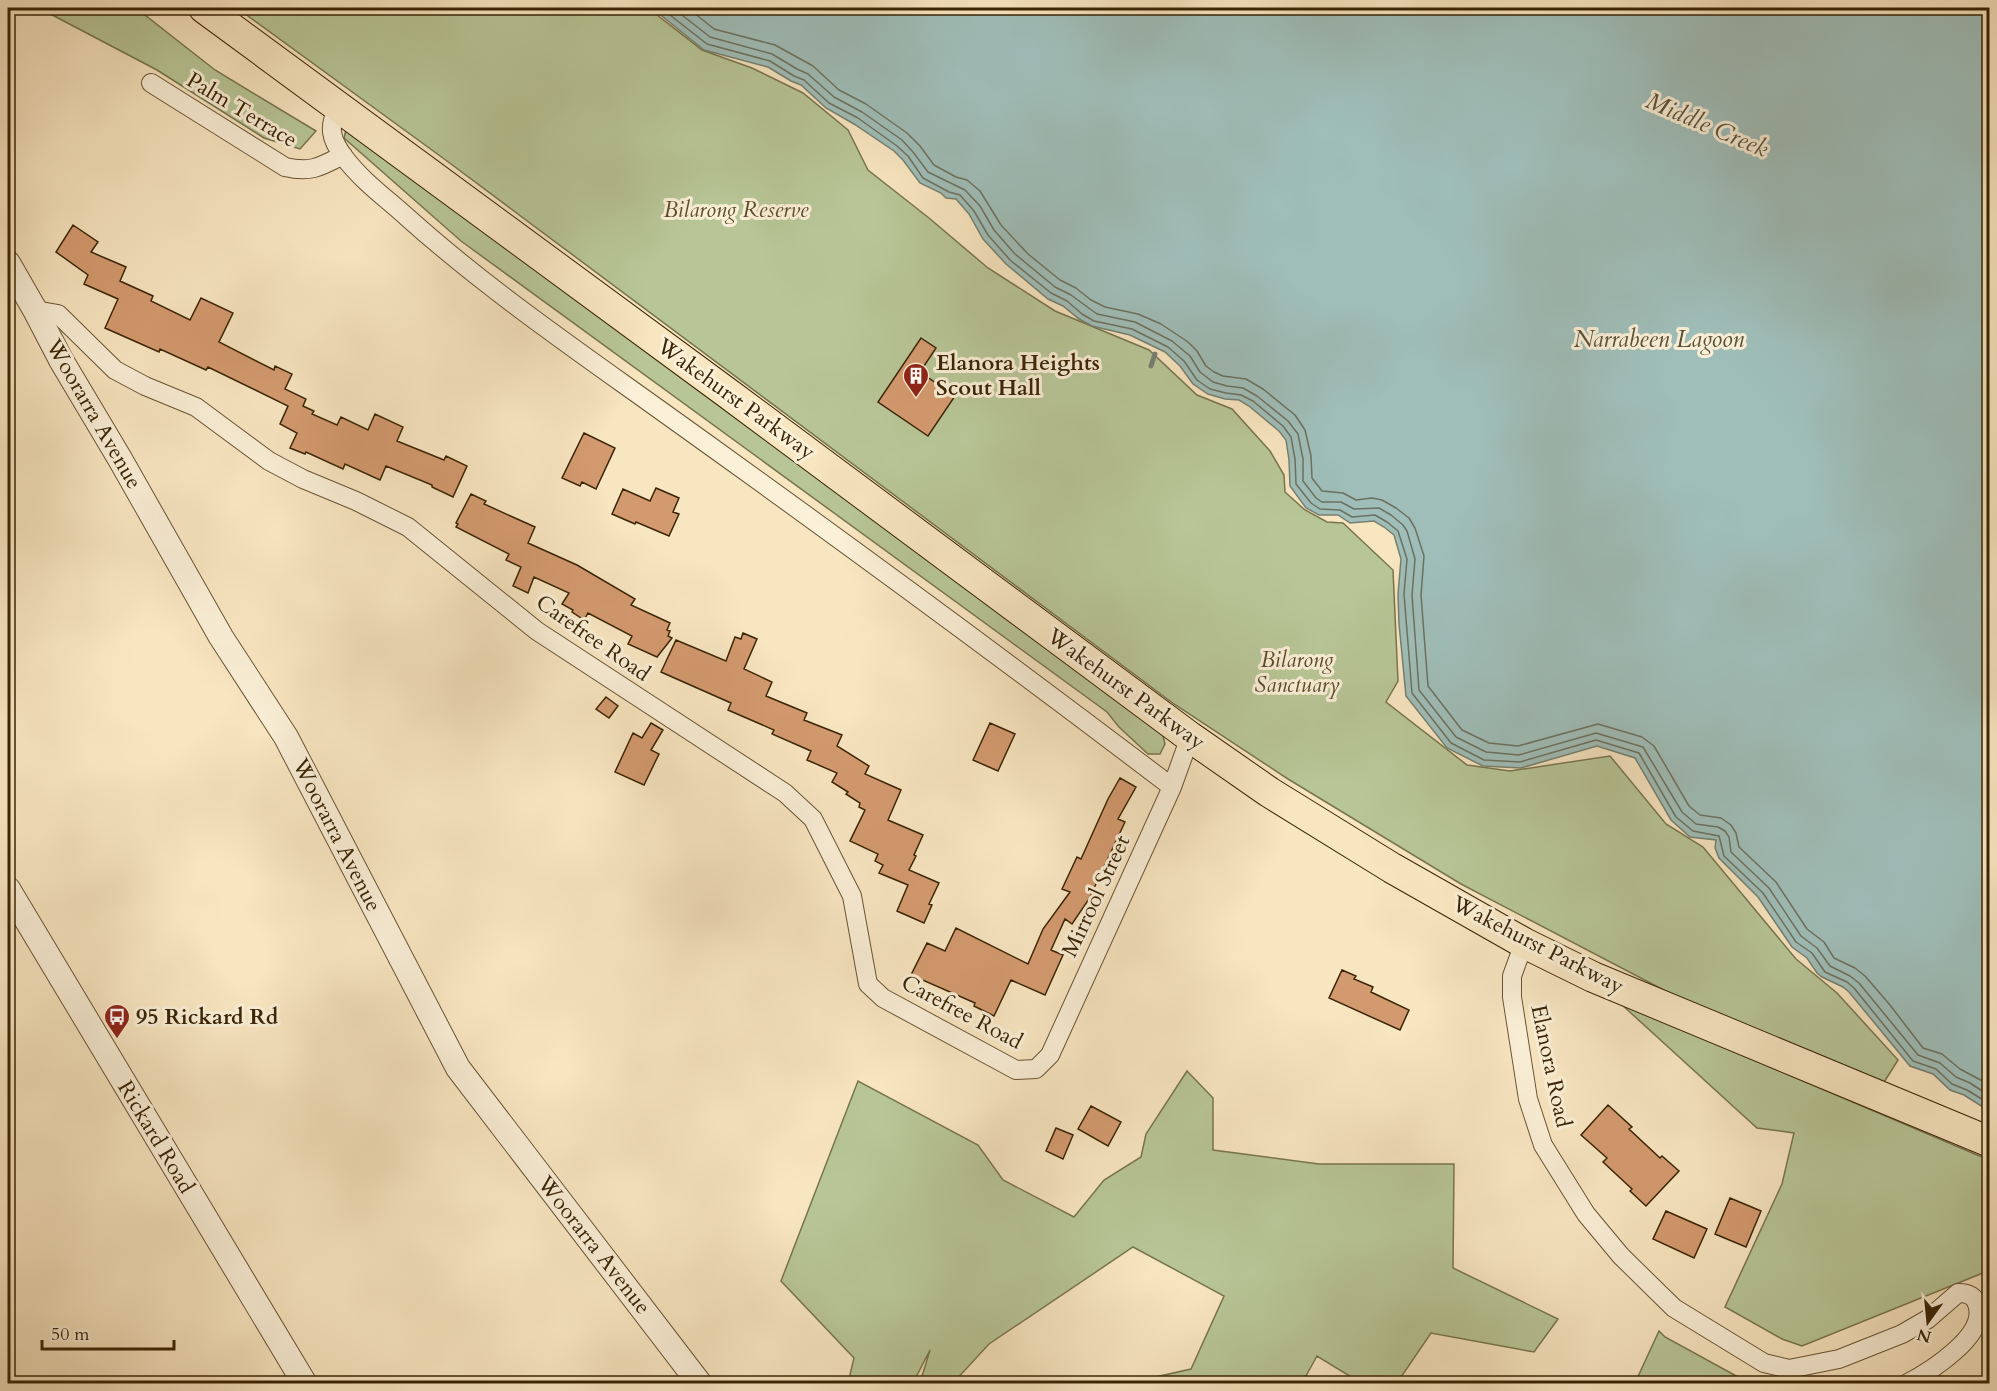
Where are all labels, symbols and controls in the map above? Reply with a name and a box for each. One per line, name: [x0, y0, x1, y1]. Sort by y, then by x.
street label: Palm Terrace: [181, 65, 303, 155]
water label: Middle Creek: [1641, 84, 1773, 166]
park label: Bilarong Reserve: [663, 195, 809, 225]
water label: Narrabeen Lagoon: [1574, 323, 1745, 356]
street label: Wakehurst Parkway: [650, 331, 822, 467]
street label: Woorarra Avenue: [38, 333, 149, 494]
place label: Elanora Heights Scout Hall: [936, 348, 1100, 403]
building icon: Elanora Heights Scout Hall: [901, 361, 931, 399]
street label: Carefree Road: [530, 587, 656, 689]
street label: Wakehurst Parkway: [1040, 621, 1212, 757]
park label: Bilarong Sanctuary: [1254, 645, 1340, 700]
street label: Woorarra Avenue: [285, 752, 389, 917]
street label: Mirrool Street: [1055, 830, 1137, 962]
street label: Wakehurst Parkway: [1446, 888, 1629, 1001]
street label: Carefree Road: [896, 967, 1028, 1057]
bus stop icon: 95 Rickard Rd: [102, 1002, 132, 1040]
place label: 95 Rickard Rd: [136, 1002, 279, 1032]
street label: Elanora Road: [1523, 1002, 1579, 1130]
street label: Rickard Road: [111, 1075, 202, 1199]
street label: Woorarra Avenue: [530, 1169, 658, 1321]
north arrow: [1898, 1292, 1958, 1352]
scale bar: [42, 1313, 174, 1351]
text: 50 m: [51, 1322, 90, 1347]
text: N: [1915, 1323, 1934, 1348]

